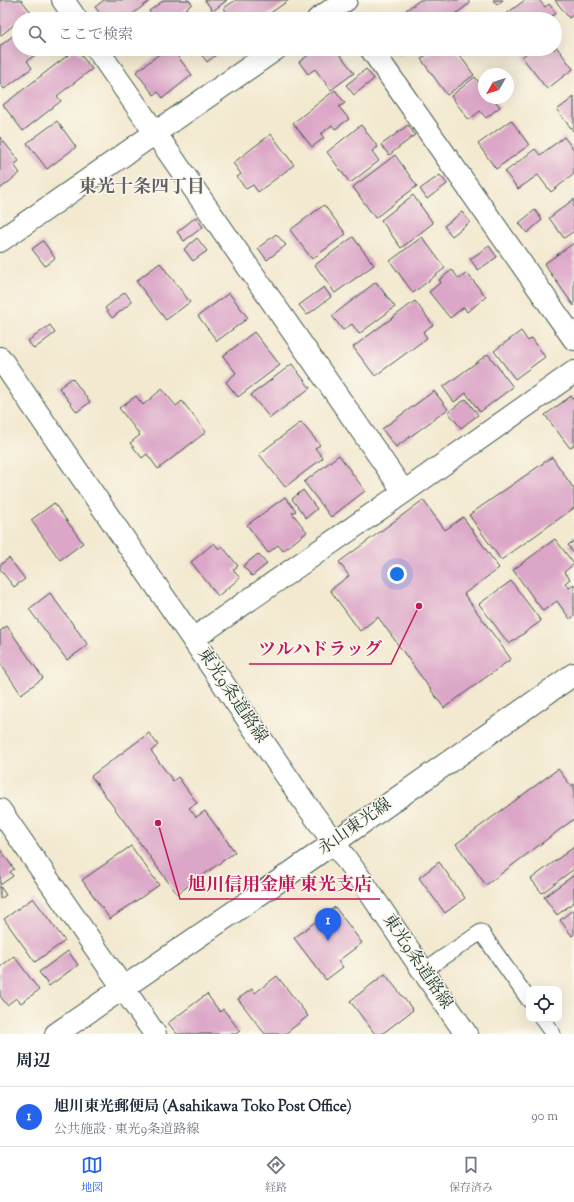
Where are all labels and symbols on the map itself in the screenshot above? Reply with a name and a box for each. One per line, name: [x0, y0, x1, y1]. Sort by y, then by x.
north arrow: [478, 68, 514, 104]
district label: 東光十条四丁目: [79, 175, 205, 201]
your location: [387, 564, 407, 584]
callout: ツルハドラッグ: [249, 634, 391, 664]
text: ツルハドラッグ: [258, 638, 382, 664]
street label: 東光9条道路線: [191, 644, 273, 748]
street label: 永山東光線: [313, 793, 397, 861]
callout: 旭川信用金庫 東光支店: [180, 869, 380, 899]
text: 旭川信用金庫 東光支店: [188, 873, 372, 899]
pin: 1: [315, 908, 341, 941]
street label: 東光9条道路線: [376, 910, 458, 1014]

